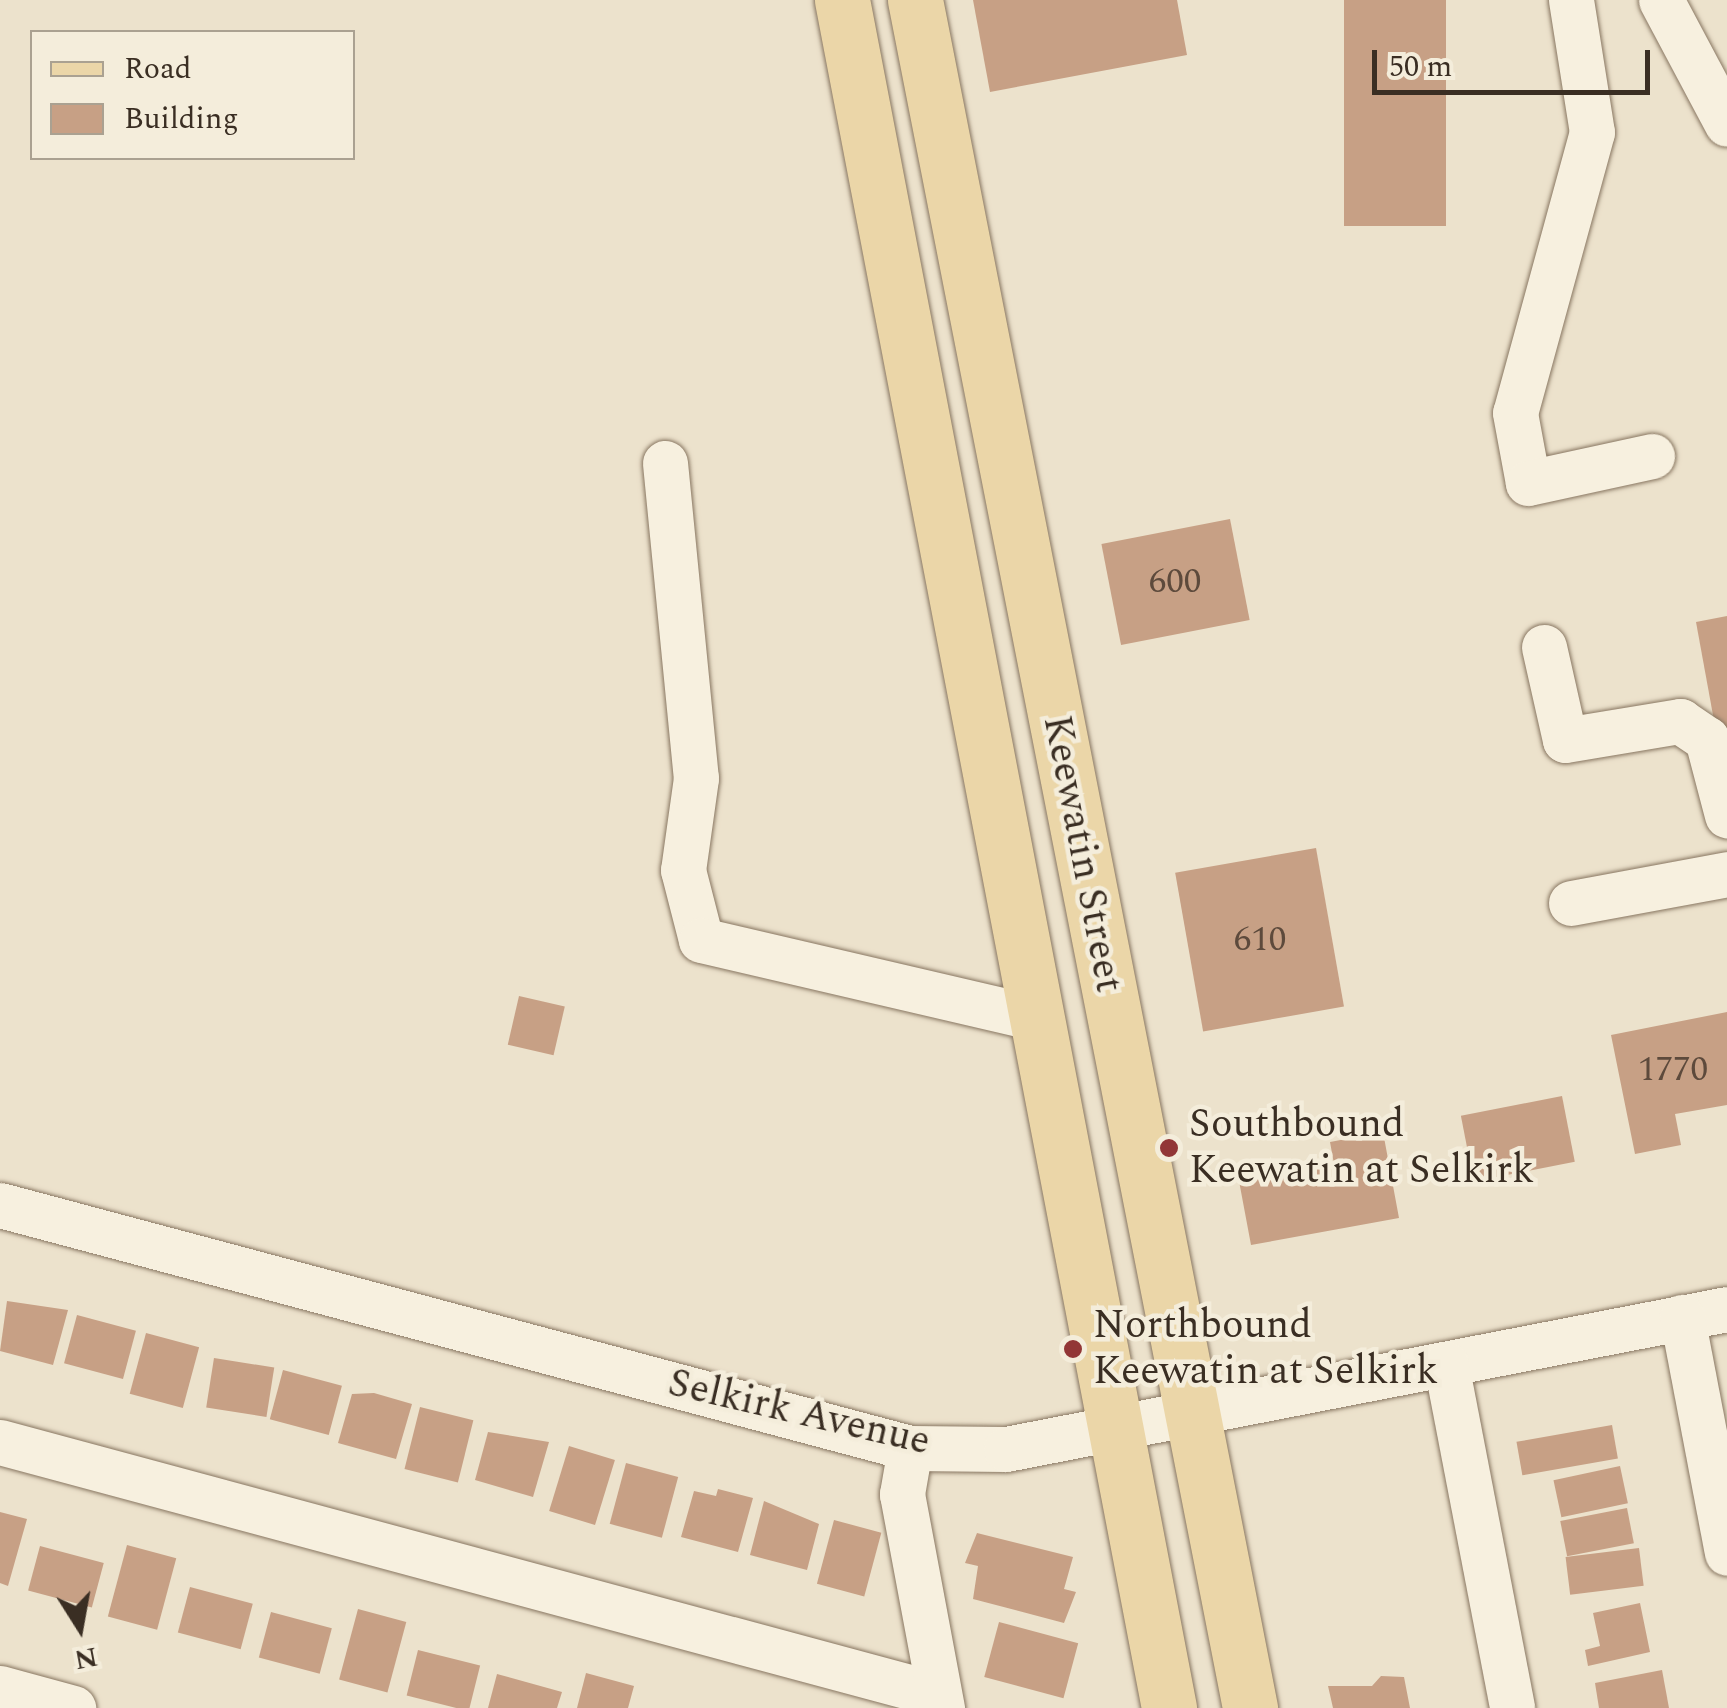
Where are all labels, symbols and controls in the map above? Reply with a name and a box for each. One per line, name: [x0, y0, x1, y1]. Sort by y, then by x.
legend: [30, 30, 355, 160]
scale bar: [1377, 30, 1654, 92]
text: 50 m: [1389, 44, 1452, 90]
text: Road: [124, 46, 192, 92]
text: Building: [124, 96, 239, 142]
house number: 600: [1149, 561, 1201, 603]
street label: Keewatin Street: [1032, 711, 1132, 997]
house number: 610: [1234, 919, 1286, 961]
house number: 1770: [1638, 1049, 1708, 1091]
place label: Southbound Keewatin at Selkirk: [1189, 1101, 1534, 1195]
marker: Southbound Keewatin at Selkirk: [1158, 1137, 1180, 1159]
place label: Northbound Keewatin at Selkirk: [1093, 1302, 1438, 1396]
marker: Northbound Keewatin at Selkirk: [1062, 1338, 1084, 1360]
street label: Selkirk Avenue: [663, 1360, 935, 1466]
north arrow: [30, 1578, 130, 1678]
text: N: [71, 1635, 101, 1681]

